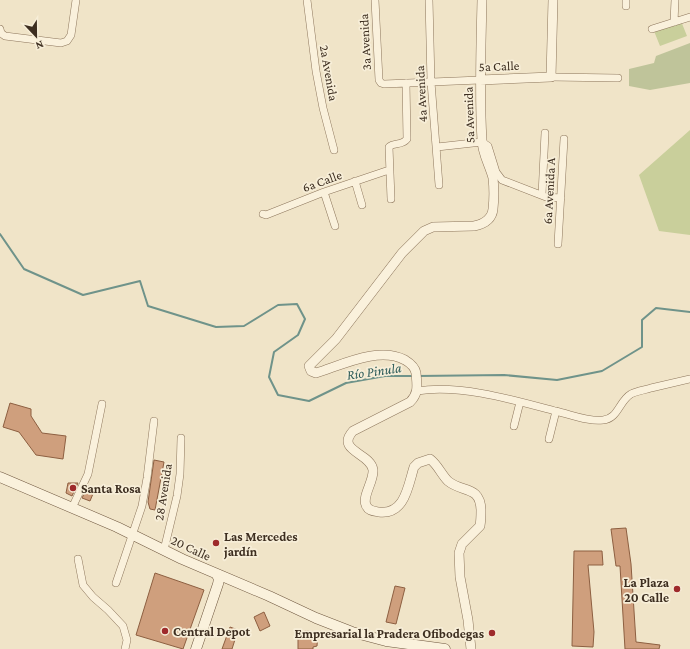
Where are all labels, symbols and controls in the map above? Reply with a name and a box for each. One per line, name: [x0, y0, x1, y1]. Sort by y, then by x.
street label: 3a Avenida: [356, 13, 374, 71]
north arrow: [16, 16, 56, 56]
text: N: [34, 38, 45, 52]
street label: 2a Avenida: [317, 44, 341, 102]
street label: 5a Calle: [478, 58, 520, 74]
street label: 4a Avenida: [412, 65, 430, 123]
street label: 5a Avenida: [461, 86, 477, 144]
street label: 6a Avenida A: [540, 157, 558, 225]
street label: 6a Calle: [300, 167, 344, 195]
water label: Río Pinula: [346, 359, 403, 383]
street label: 28 Avenida: [151, 462, 175, 522]
place label: Santa Rosa: [81, 481, 142, 496]
marker: Santa Rosa: [68, 483, 78, 493]
place label: Las Mercedes jardín: [223, 529, 298, 560]
street label: 20 Calle: [169, 532, 214, 564]
marker: Las Mercedes jardín: [211, 538, 221, 548]
place label: La Plaza 20 Calle: [624, 575, 670, 605]
marker: La Plaza 20 Calle: [672, 584, 682, 594]
place label: Central Depot: [173, 624, 251, 639]
marker: Central Depot: [160, 626, 170, 636]
place label: Empresarial la Pradera Ofibodegas: [295, 626, 484, 641]
marker: Empresarial la Pradera Ofibodegas: [487, 628, 497, 638]

